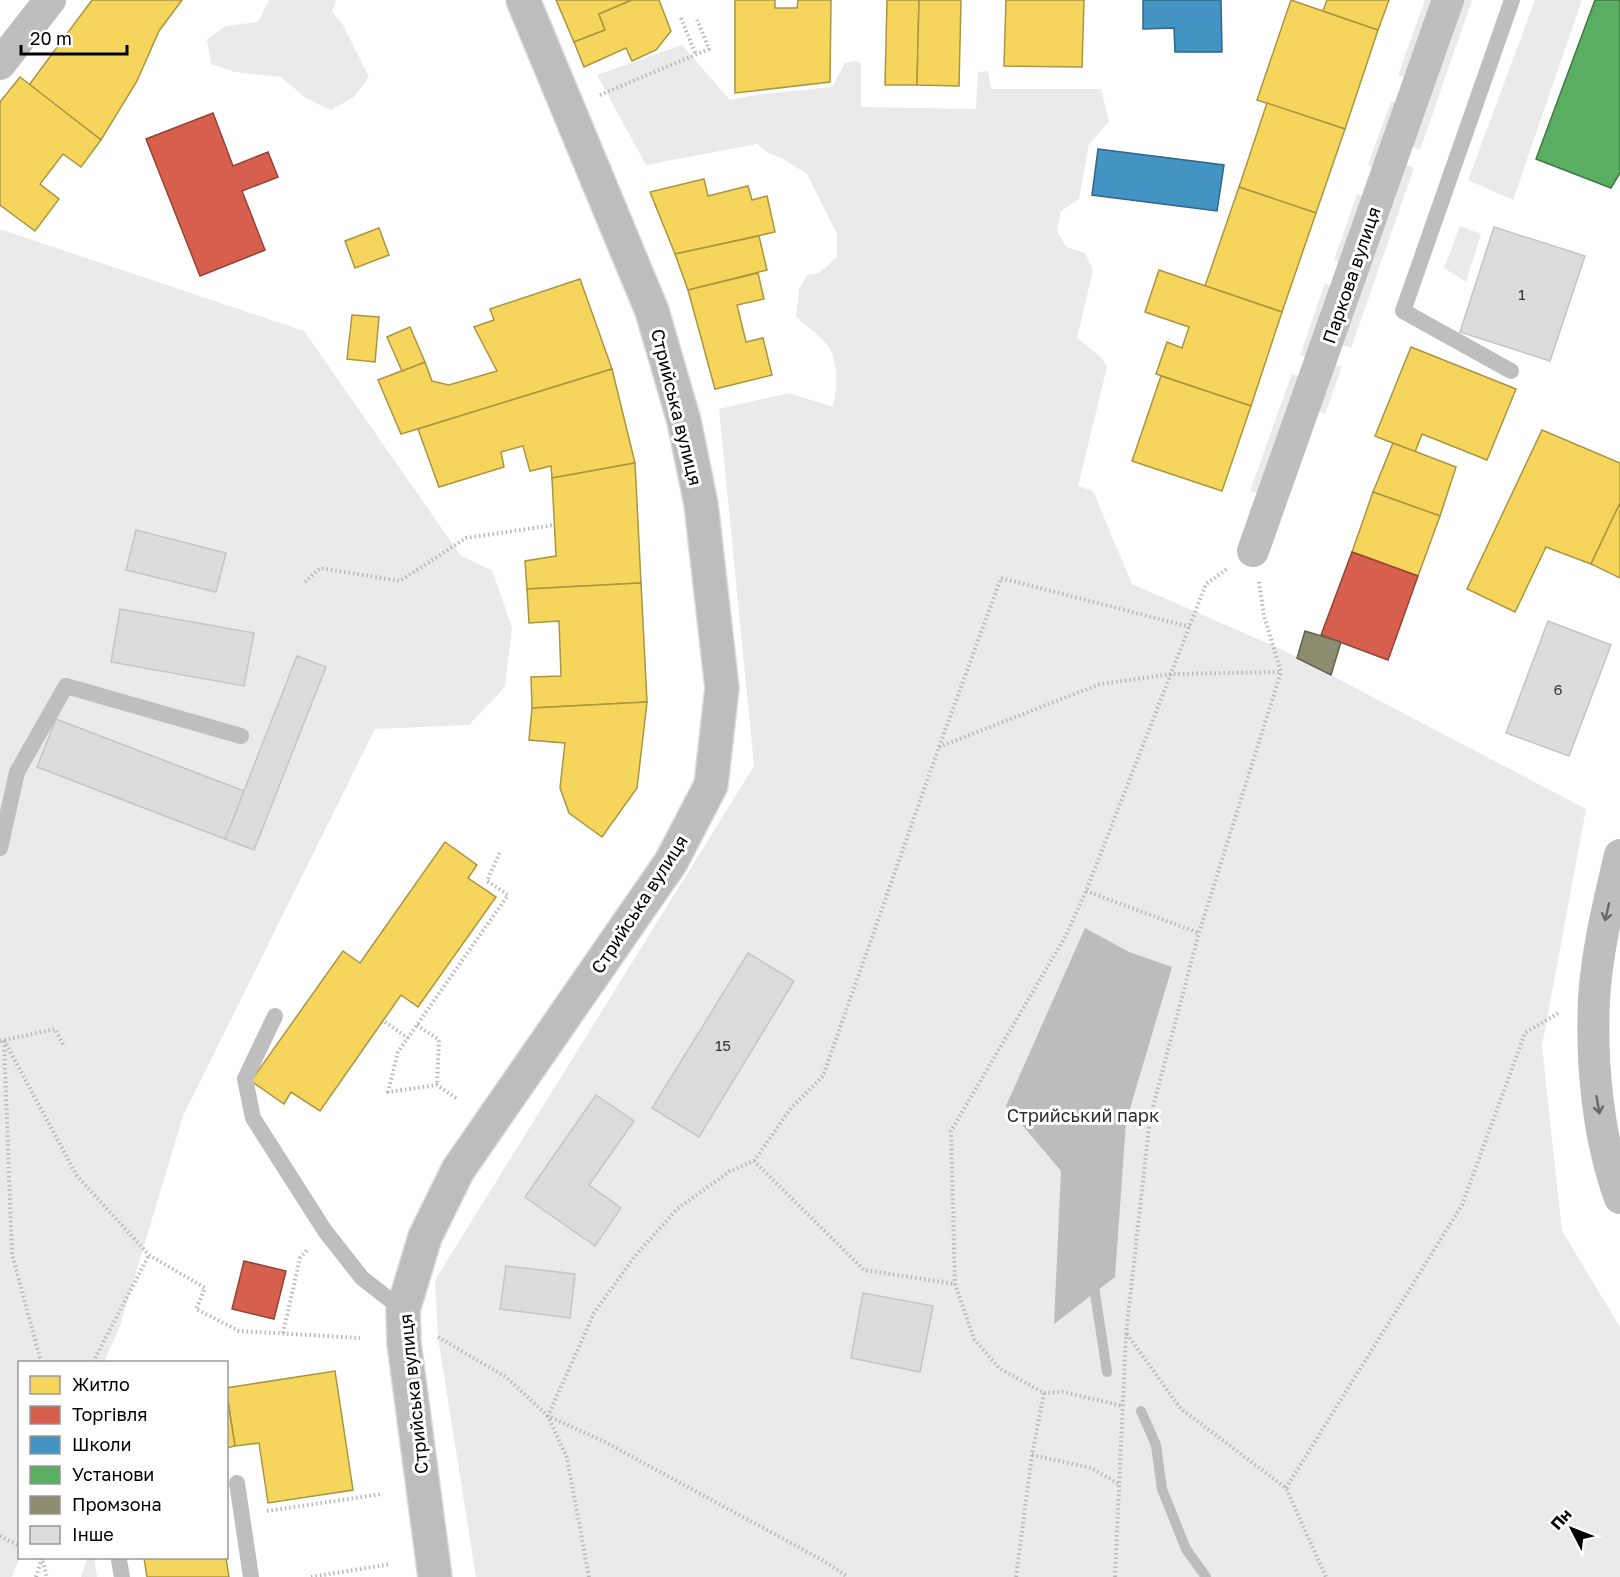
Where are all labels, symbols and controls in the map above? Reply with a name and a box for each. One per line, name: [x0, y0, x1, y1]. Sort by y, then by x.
scale bar: [21, 18, 128, 56]
text: 20 m: [30, 27, 72, 49]
street label: Паркова вулиця: [1317, 204, 1385, 346]
house number: 1: [1518, 285, 1526, 303]
street label: Стрийська вулиця: [647, 326, 707, 488]
house number: 6: [1553, 680, 1563, 698]
street label: Стрийська вулиця: [586, 831, 692, 977]
one-way arrow: [1600, 902, 1612, 921]
house number: 15: [715, 1036, 731, 1054]
one-way arrow: [1593, 1095, 1604, 1115]
park label: Стрийський парк: [1007, 1104, 1159, 1126]
street label: Стрийська вулиця: [394, 1313, 432, 1475]
legend: [18, 1361, 228, 1559]
text: Житло: [72, 1373, 130, 1395]
text: Торгівля: [72, 1403, 147, 1425]
text: Школи: [72, 1433, 132, 1455]
text: Установи: [72, 1463, 154, 1485]
text: Промзона: [72, 1493, 162, 1515]
north arrow: [1542, 1499, 1602, 1559]
text: Пн: [1546, 1504, 1576, 1534]
text: Інше: [72, 1523, 114, 1545]

